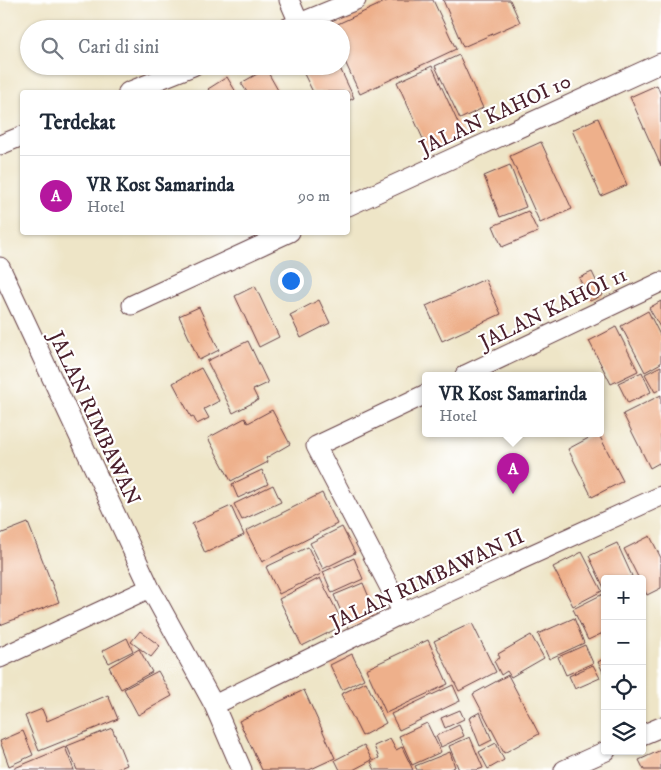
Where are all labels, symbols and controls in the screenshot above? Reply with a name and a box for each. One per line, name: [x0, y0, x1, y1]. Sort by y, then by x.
search box: [20, 20, 350, 75]
icon: search: [38, 34, 66, 62]
text: Cari di sini: [78, 36, 159, 59]
street label: JALAN KAHOI 10: [414, 68, 575, 162]
text: Terdekat: [40, 110, 115, 136]
text: VR Kost Samarinda: [87, 174, 234, 197]
text: A: [51, 186, 61, 206]
text: 90 m: [298, 186, 330, 206]
text: Hotel: [87, 197, 125, 217]
street label: JALAN KAHOI 11: [474, 262, 631, 357]
your location: [278, 268, 304, 294]
street label: JALAN RIMBAWAN: [42, 325, 146, 510]
popup: [422, 372, 604, 437]
text: VR Kost Samarinda: [439, 383, 587, 406]
text: Hotel: [439, 406, 477, 426]
pin: A: [497, 453, 529, 494]
street label: JALAN RIMBAWAN II: [325, 524, 528, 637]
map controls: [601, 575, 646, 755]
button: +: [601, 575, 646, 620]
button: −: [601, 620, 646, 665]
button: locate: [601, 665, 646, 710]
button: layers: [601, 710, 646, 755]

